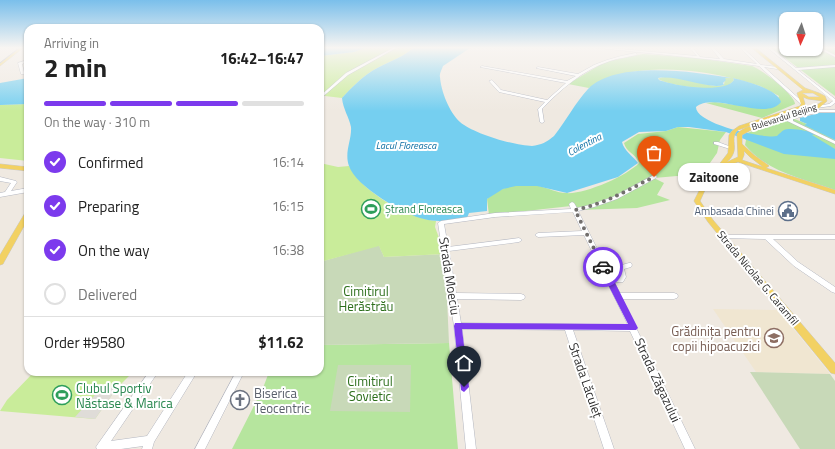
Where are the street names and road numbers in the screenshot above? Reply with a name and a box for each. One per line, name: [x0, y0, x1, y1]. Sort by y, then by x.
street label: Bulevardul Beijing: [750, 100, 818, 133]
street label: Strada Nicolae G. Caramfil: [714, 227, 802, 329]
street label: Strada Moeciu: [434, 236, 466, 316]
street label: Strada Zăgazului: [630, 335, 686, 425]
street label: Strada Lăculeț: [564, 340, 608, 421]

